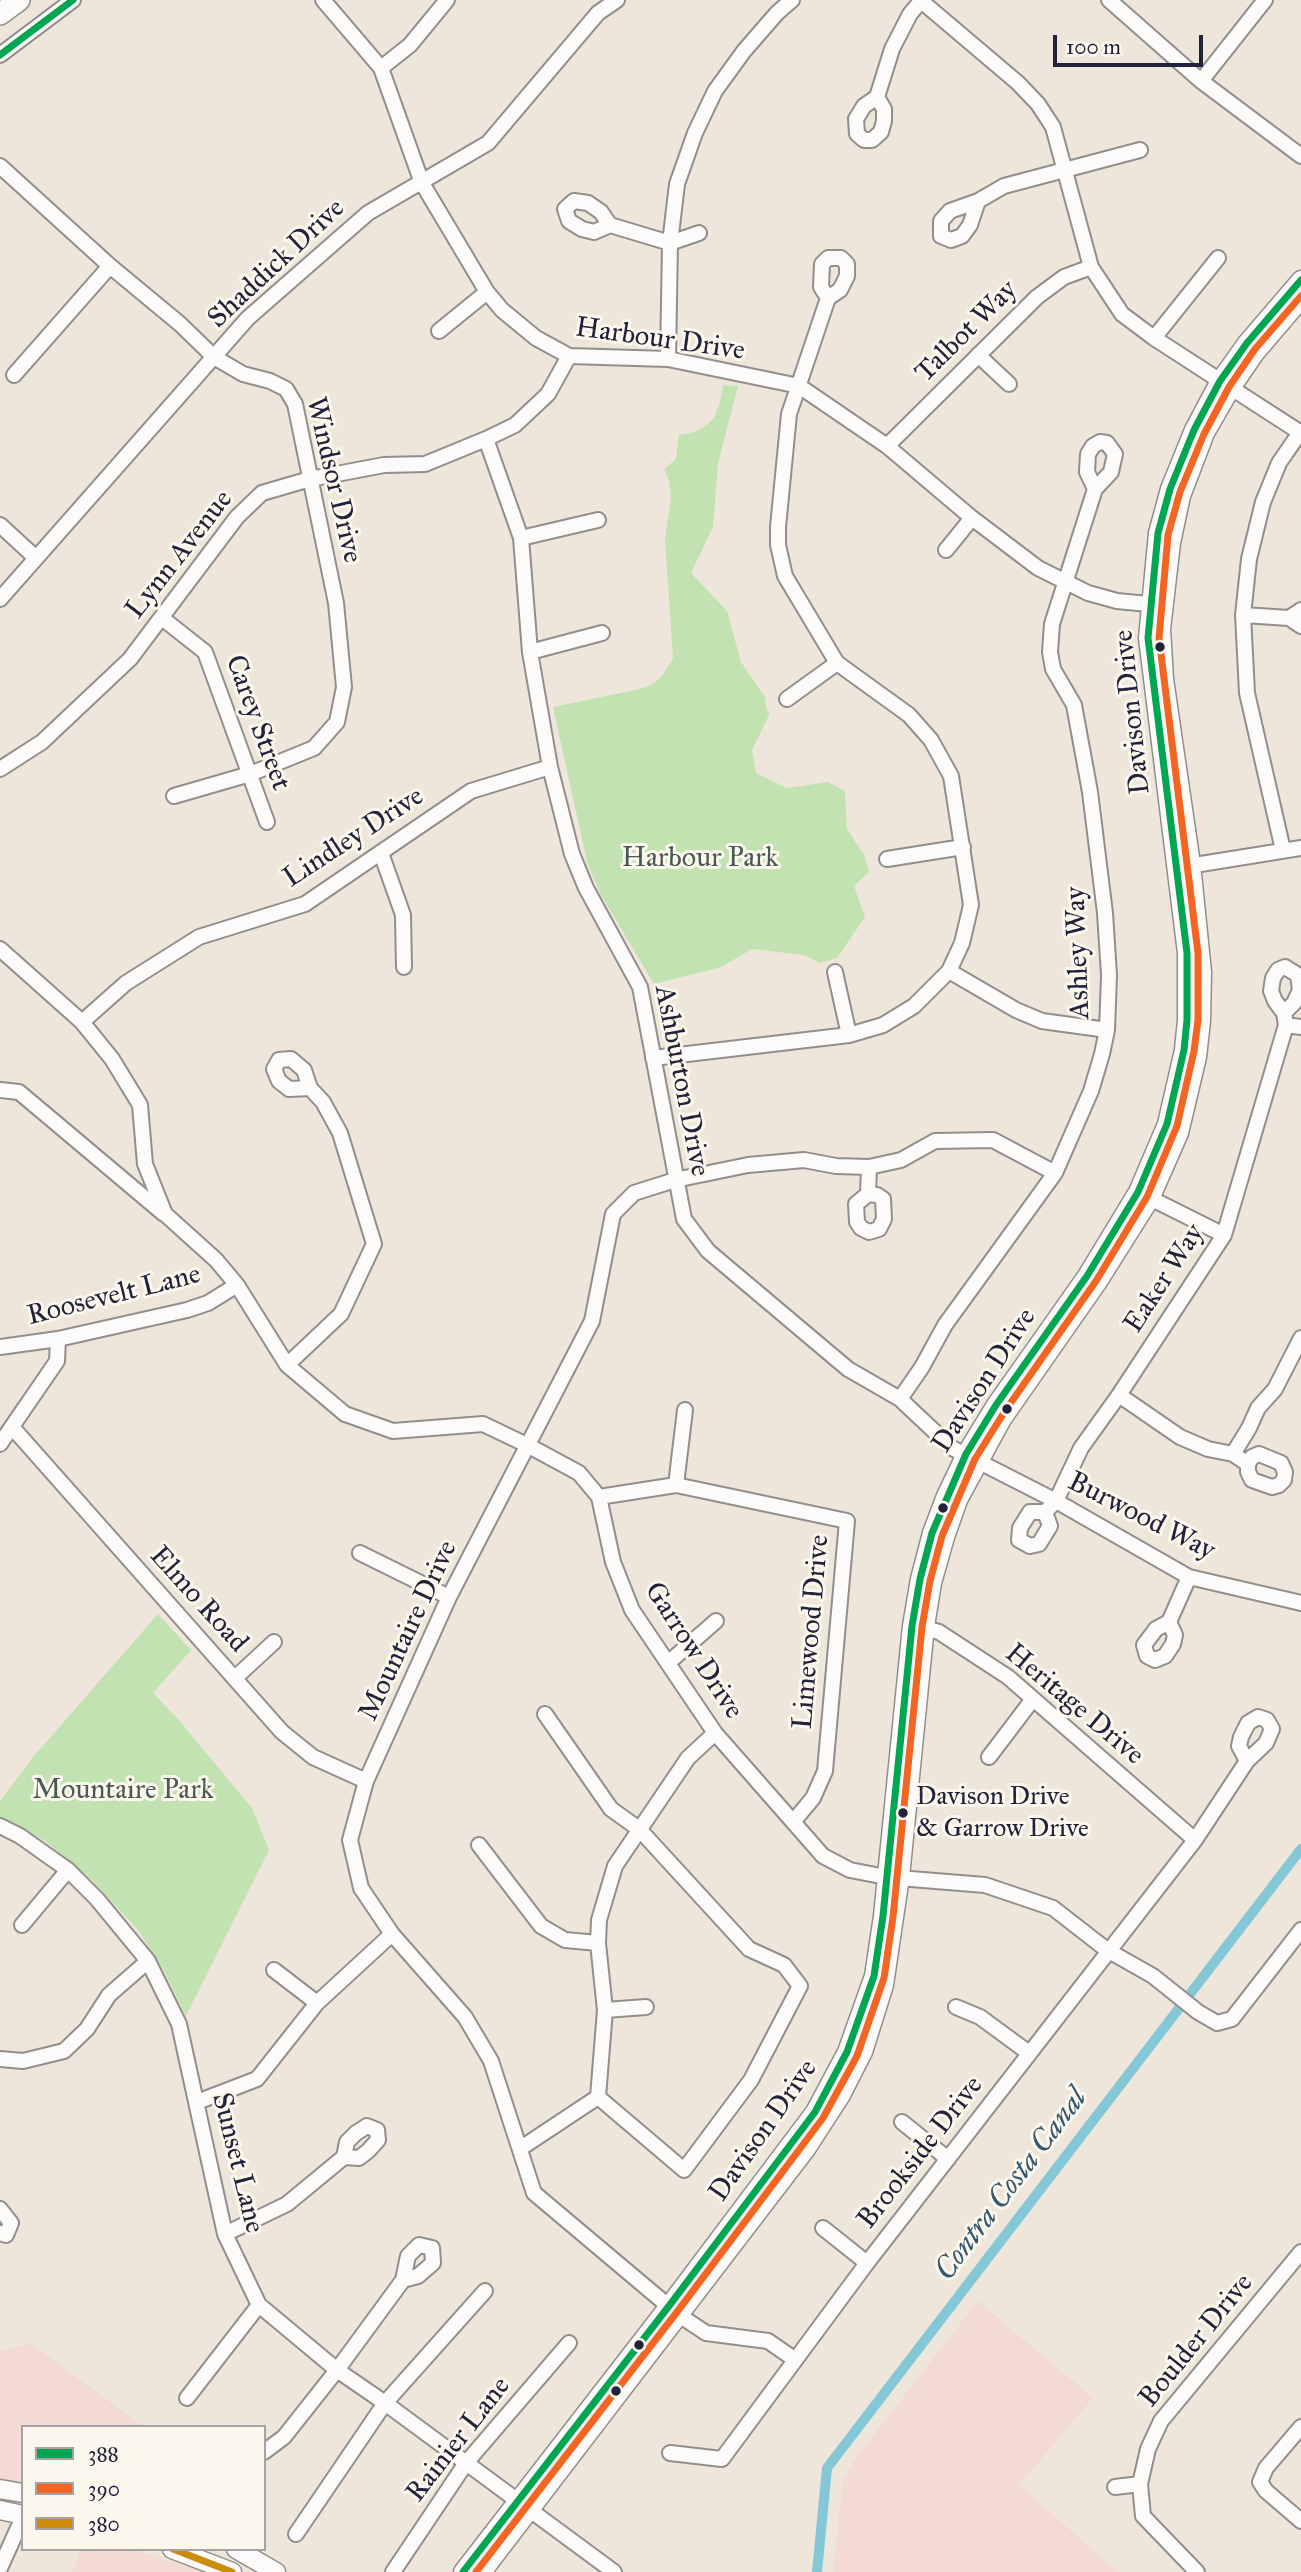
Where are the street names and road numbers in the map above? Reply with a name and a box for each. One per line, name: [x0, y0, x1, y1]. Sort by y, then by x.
street label: Shaddick Drive: [202, 192, 352, 336]
street label: Talbot Way: [909, 274, 1025, 390]
street label: Harbour Drive: [573, 311, 747, 369]
street label: Windsor Drive: [298, 394, 368, 566]
street label: Lynn Avenue: [119, 484, 241, 626]
street label: Davison Drive: [1108, 628, 1158, 796]
street label: Carey Street: [217, 651, 297, 795]
street label: Lindley Drive: [278, 780, 430, 896]
street label: Ashley Way: [1060, 886, 1098, 1020]
street label: Ashburton Drive: [646, 983, 716, 1179]
street label: Eaker Way: [1118, 1218, 1212, 1340]
street label: Roosevelt Lane: [24, 1258, 204, 1334]
street label: Davison Drive: [926, 1303, 1044, 1459]
street label: Burwood Way: [1062, 1466, 1220, 1568]
street label: Limewood Drive: [787, 1533, 837, 1731]
street label: Mountaire Drive: [353, 1536, 465, 1726]
street label: Elmo Road: [142, 1540, 254, 1660]
street label: Garrow Drive: [636, 1576, 750, 1726]
street label: Heritage Drive: [998, 1637, 1150, 1773]
street label: Davison Drive: [703, 2054, 825, 2208]
street label: Brookside Drive: [851, 2070, 991, 2236]
street label: Sunset Lane: [203, 2089, 271, 2237]
street label: Boulder Drive: [1133, 2267, 1261, 2415]
street label: Rainier Lane: [400, 2371, 518, 2509]

